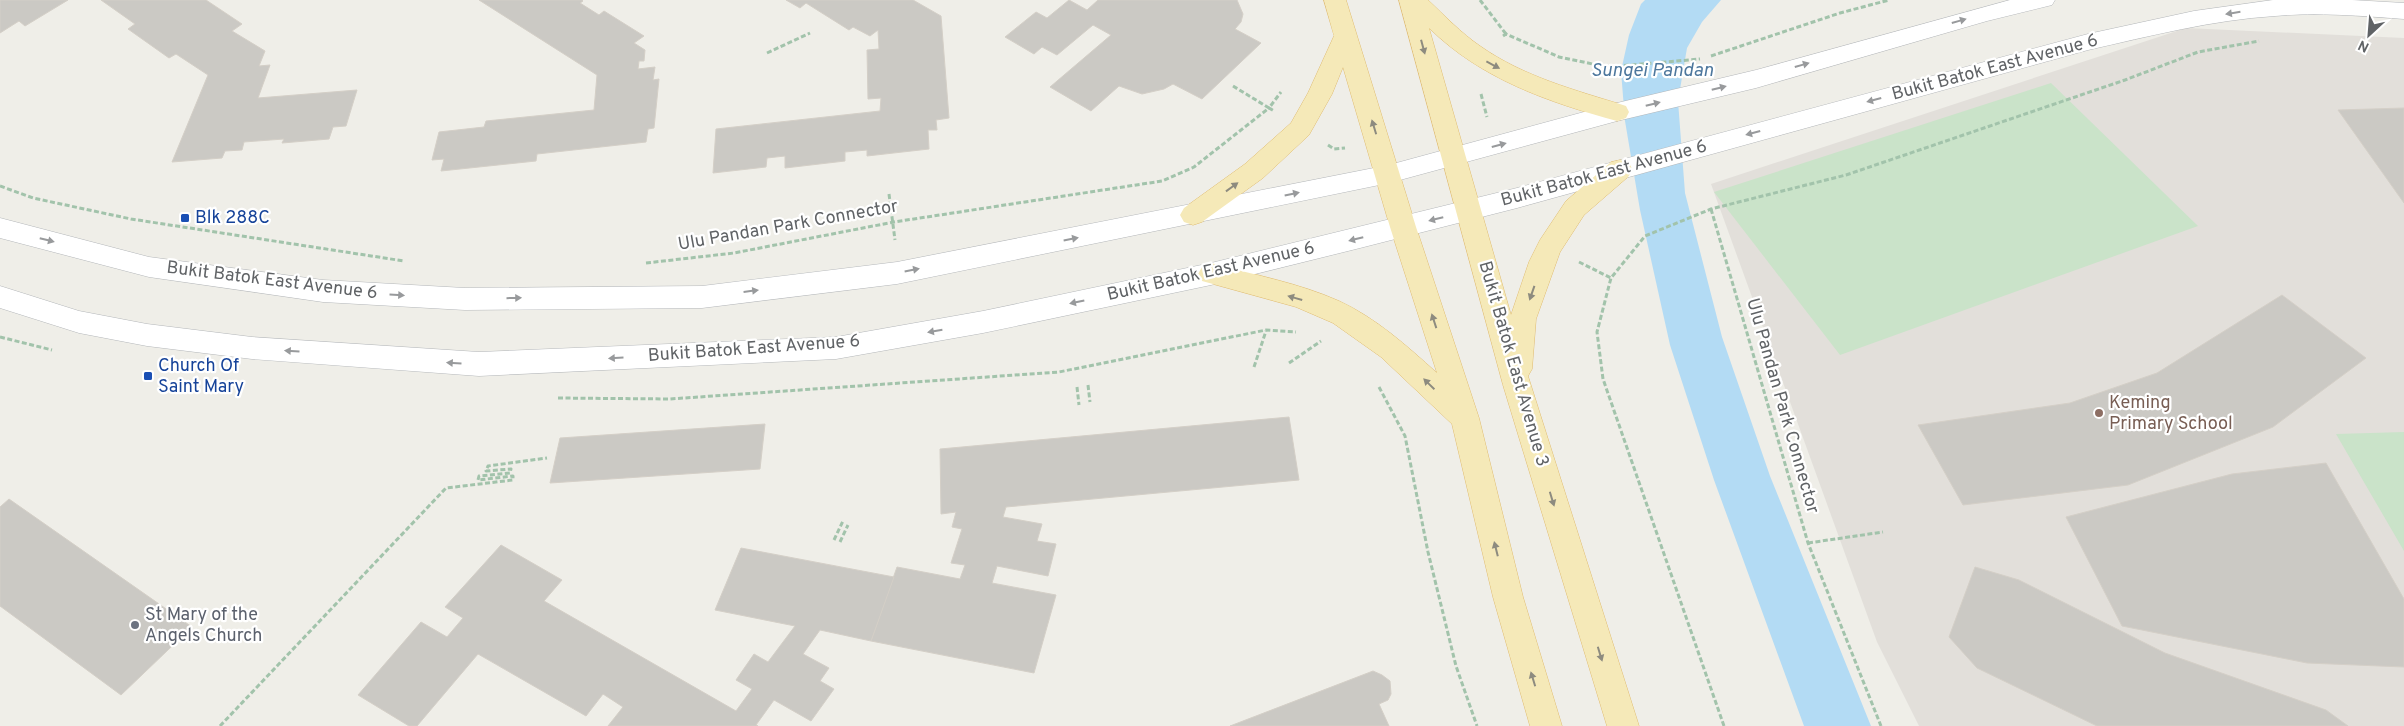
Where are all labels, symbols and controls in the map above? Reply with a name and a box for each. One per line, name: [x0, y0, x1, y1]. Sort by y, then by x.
one-way arrow: [2225, 9, 2241, 17]
north arrow: [2344, 10, 2394, 60]
one-way arrow: [1951, 17, 1966, 25]
street label: Bukit Batok East Avenue 6: [1889, 29, 2101, 107]
text: N: [2356, 35, 2372, 55]
one-way arrow: [1419, 39, 1427, 55]
water label: Sungei Pandan: [1591, 59, 1714, 83]
one-way arrow: [1486, 61, 1500, 69]
one-way arrow: [1795, 61, 1810, 69]
one-way arrow: [1711, 83, 1726, 91]
one-way arrow: [1866, 96, 1881, 104]
one-way arrow: [1645, 100, 1660, 108]
one-way arrow: [1370, 120, 1377, 135]
one-way arrow: [1745, 129, 1760, 137]
street label: Bukit Batok East Avenue 6: [1498, 135, 1710, 213]
one-way arrow: [1492, 141, 1507, 149]
one-way arrow: [1226, 182, 1239, 192]
one-way arrow: [1284, 190, 1300, 198]
street label: Ulu Pandan Park Connector: [676, 195, 900, 257]
place label: Blk 288C: [195, 207, 270, 230]
marker: Blk 288C: [179, 212, 191, 224]
one-way arrow: [1428, 215, 1444, 223]
one-way arrow: [1064, 235, 1079, 243]
one-way arrow: [1348, 235, 1363, 243]
one-way arrow: [40, 237, 55, 245]
street label: Bukit Batok East Avenue 6: [1105, 237, 1317, 307]
street label: Bukit Batok East Avenue 6: [165, 257, 379, 305]
street label: Bukit Batok East Avenue 3: [1473, 259, 1553, 469]
one-way arrow: [904, 266, 919, 274]
one-way arrow: [1528, 285, 1536, 300]
one-way arrow: [743, 287, 759, 295]
one-way arrow: [389, 292, 405, 300]
one-way arrow: [1287, 293, 1302, 301]
one-way arrow: [506, 294, 522, 302]
street label: Ulu Pandan Park Connector: [1740, 296, 1824, 516]
one-way arrow: [1069, 299, 1085, 307]
one-way arrow: [1429, 314, 1437, 329]
one-way arrow: [926, 327, 942, 335]
street label: Bukit Batok East Avenue 6: [647, 330, 861, 368]
one-way arrow: [284, 347, 300, 355]
one-way arrow: [608, 354, 624, 362]
place label: Church Of Saint Mary: [158, 355, 244, 399]
one-way arrow: [446, 358, 462, 366]
marker: Church Of Saint Mary: [142, 370, 154, 382]
one-way arrow: [1424, 378, 1436, 390]
place label: Keming Primary School: [2109, 392, 2233, 436]
marker: Keming Primary School: [2093, 407, 2105, 419]
one-way arrow: [1548, 491, 1556, 506]
one-way arrow: [1492, 542, 1500, 557]
place label: St Mary of the Angels Church: [145, 604, 262, 648]
marker: St Mary of the Angels Church: [129, 619, 141, 631]
one-way arrow: [1597, 646, 1605, 661]
one-way arrow: [1528, 672, 1536, 687]

